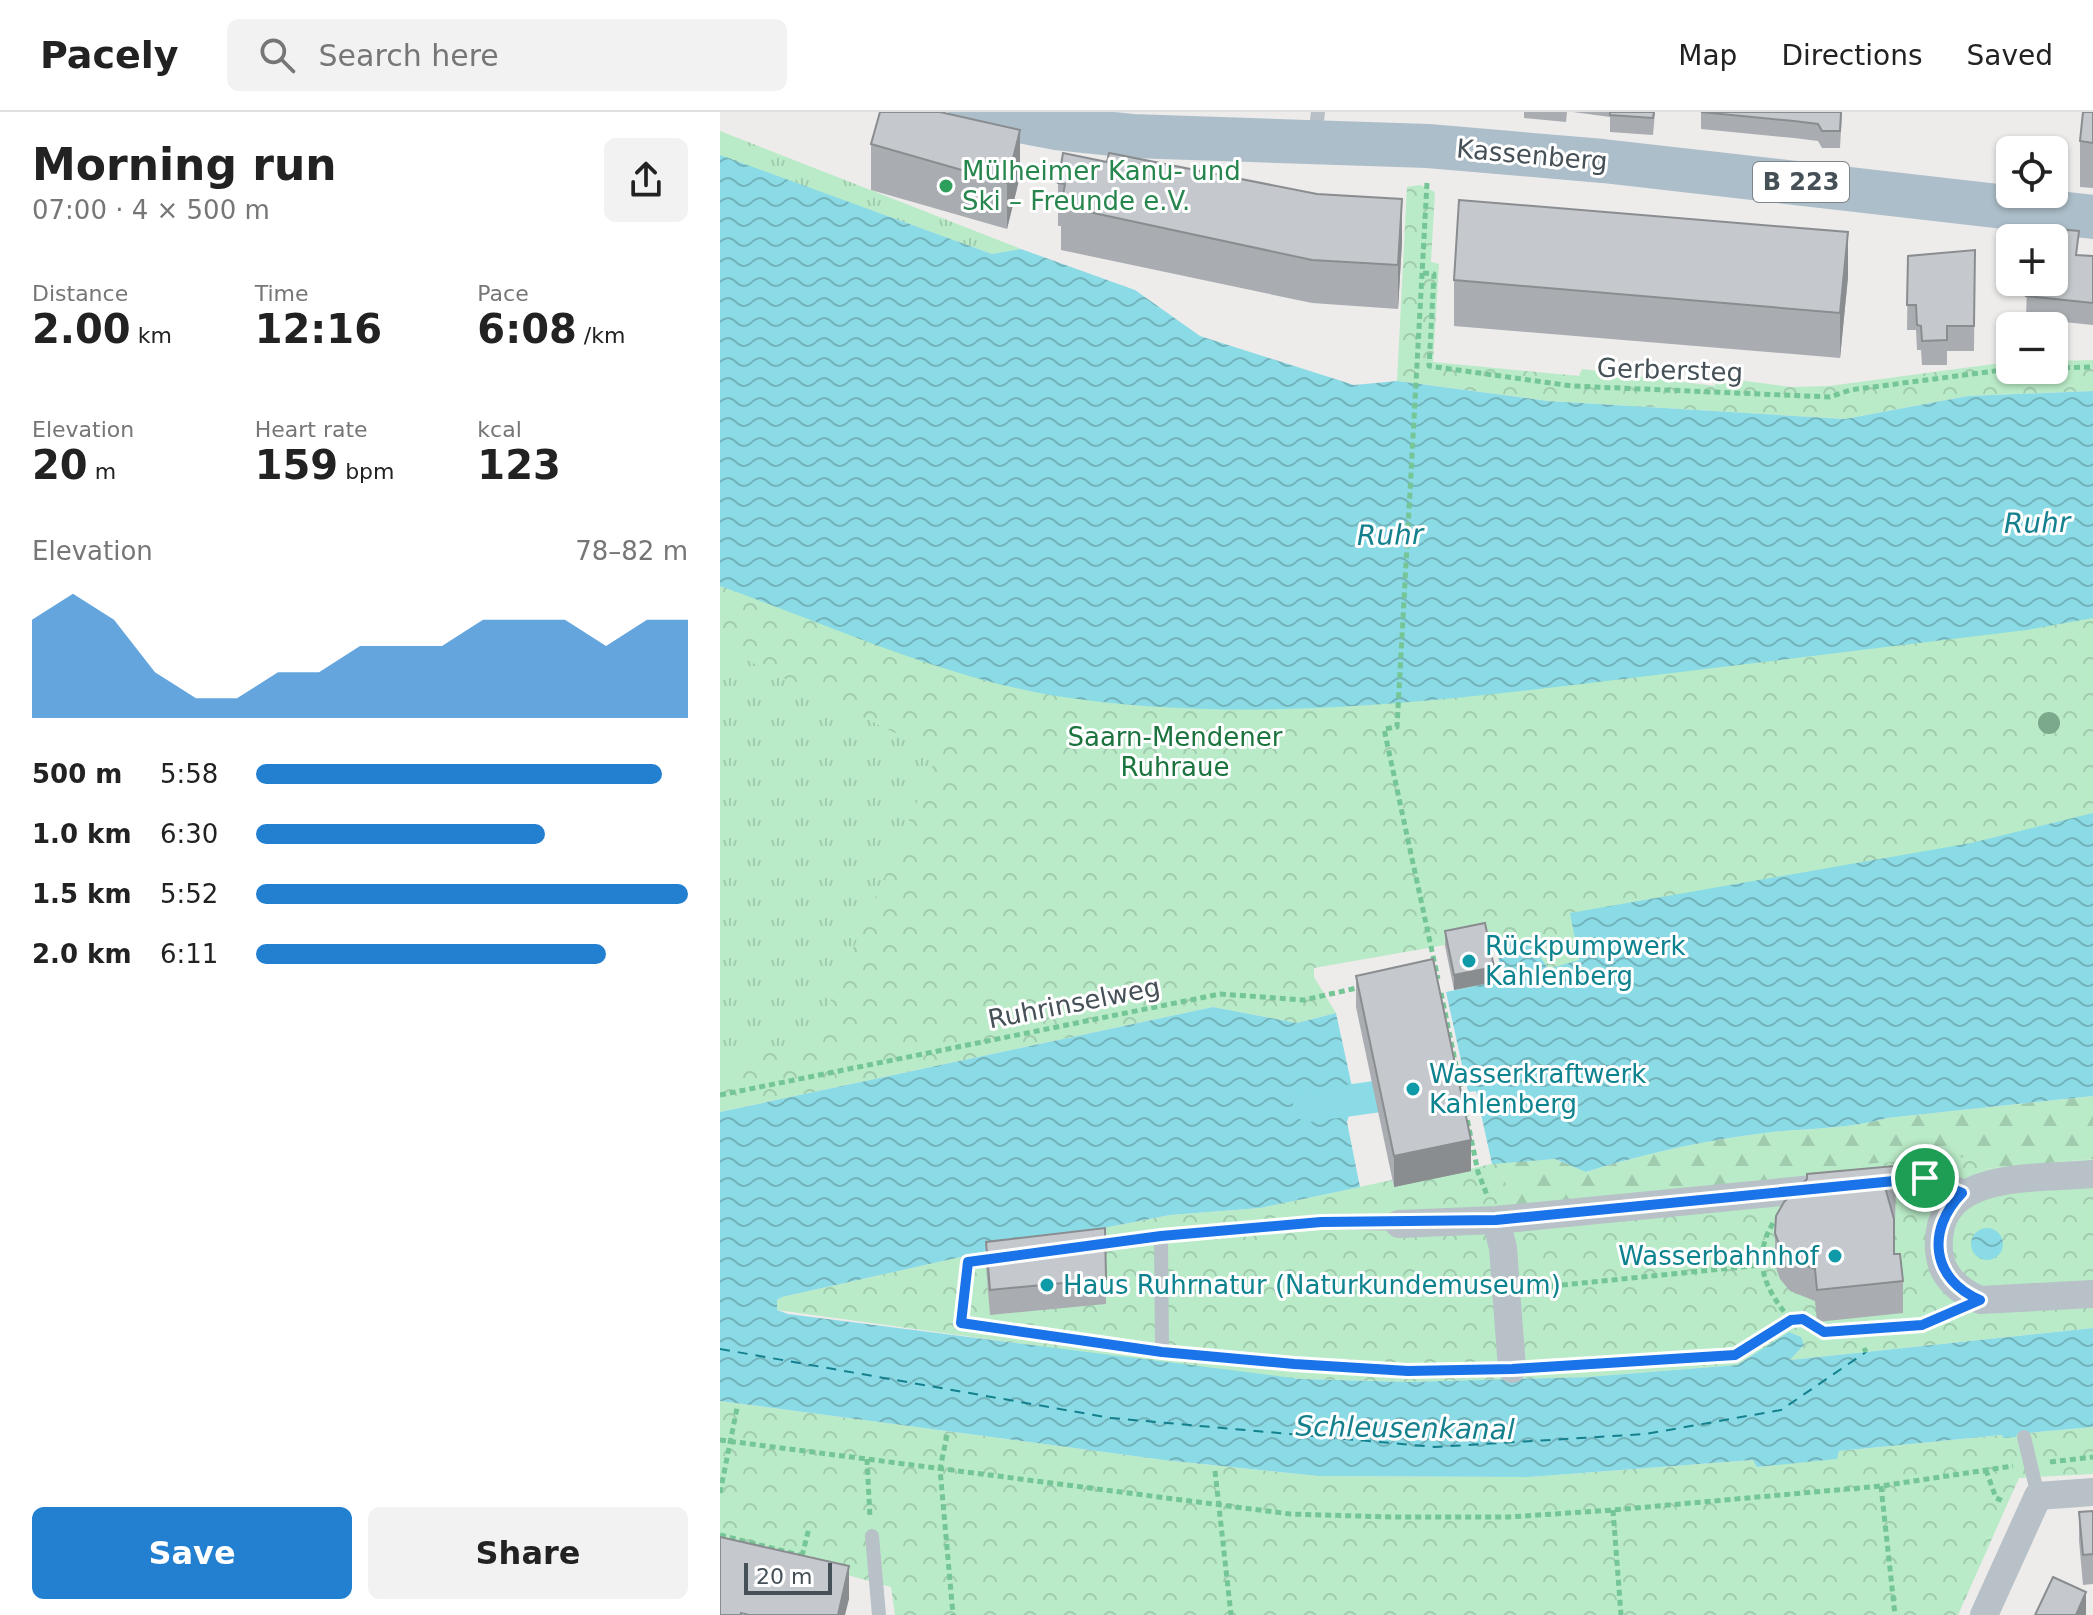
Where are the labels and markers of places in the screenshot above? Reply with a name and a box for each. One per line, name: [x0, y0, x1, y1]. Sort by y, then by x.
place label: Mülheimer Kanu- und Ski – Freunde e.V.: [962, 156, 1241, 216]
marker: Mülheimer Kanu- und Ski – Freunde e.V.: [937, 177, 955, 195]
place label: Rückpumpwerk Kahlenberg: [1485, 931, 1686, 991]
marker: Rückpumpwerk Kahlenberg: [1460, 952, 1478, 970]
place label: Wasserkraftwerk Kahlenberg: [1429, 1059, 1646, 1119]
marker: Wasserkraftwerk Kahlenberg: [1404, 1080, 1422, 1098]
pin: [1891, 1144, 1959, 1212]
place label: Wasserbahnhof: [1618, 1241, 1820, 1271]
marker: Wasserbahnhof: [1826, 1247, 1844, 1265]
place label: Haus Ruhrnatur (Naturkundemuseum): [1063, 1270, 1561, 1300]
marker: Haus Ruhrnatur (Naturkundemuseum): [1038, 1276, 1056, 1294]

